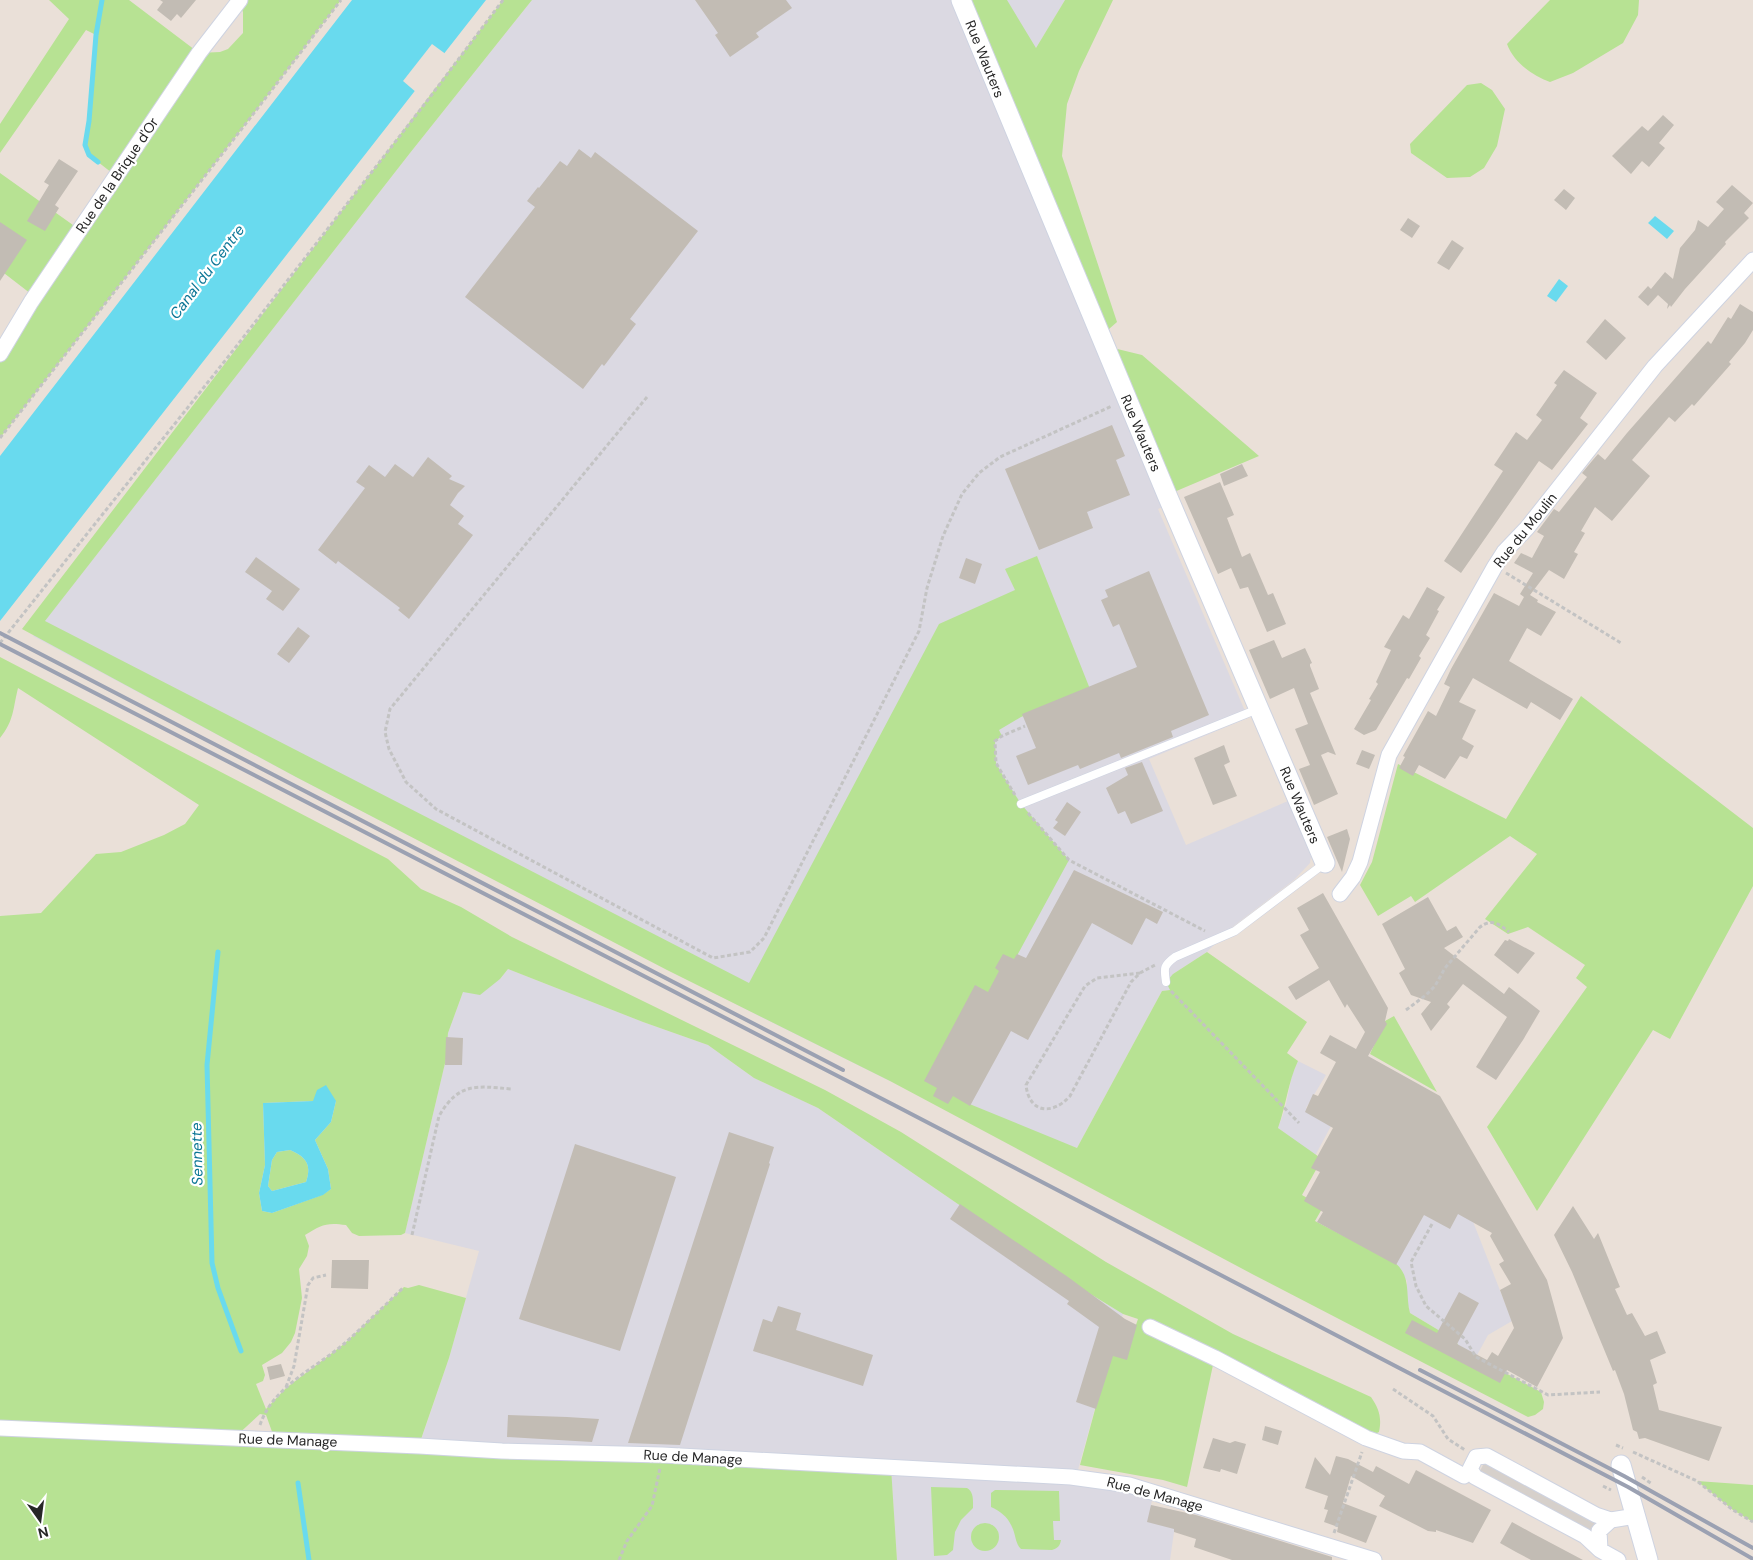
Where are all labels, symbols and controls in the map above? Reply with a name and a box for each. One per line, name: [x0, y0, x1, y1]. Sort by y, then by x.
street label: Rue Wauters: [961, 18, 1009, 100]
street label: Rue de la Brique d'Or: [72, 114, 162, 236]
water label: Canal du Centre: [165, 220, 249, 323]
street label: Rue Wauters: [1117, 392, 1165, 474]
street label: Rue du Moulin: [1489, 489, 1561, 571]
street label: Rue Wauters: [1276, 764, 1324, 846]
water label: Sennette: [186, 1122, 208, 1186]
street label: Rue de Manage: [238, 1429, 338, 1451]
street label: Rue de Manage: [643, 1445, 743, 1469]
street label: Rue de Manage: [1105, 1472, 1205, 1516]
north arrow: [15, 1495, 65, 1545]
text: N: [36, 1523, 50, 1543]

